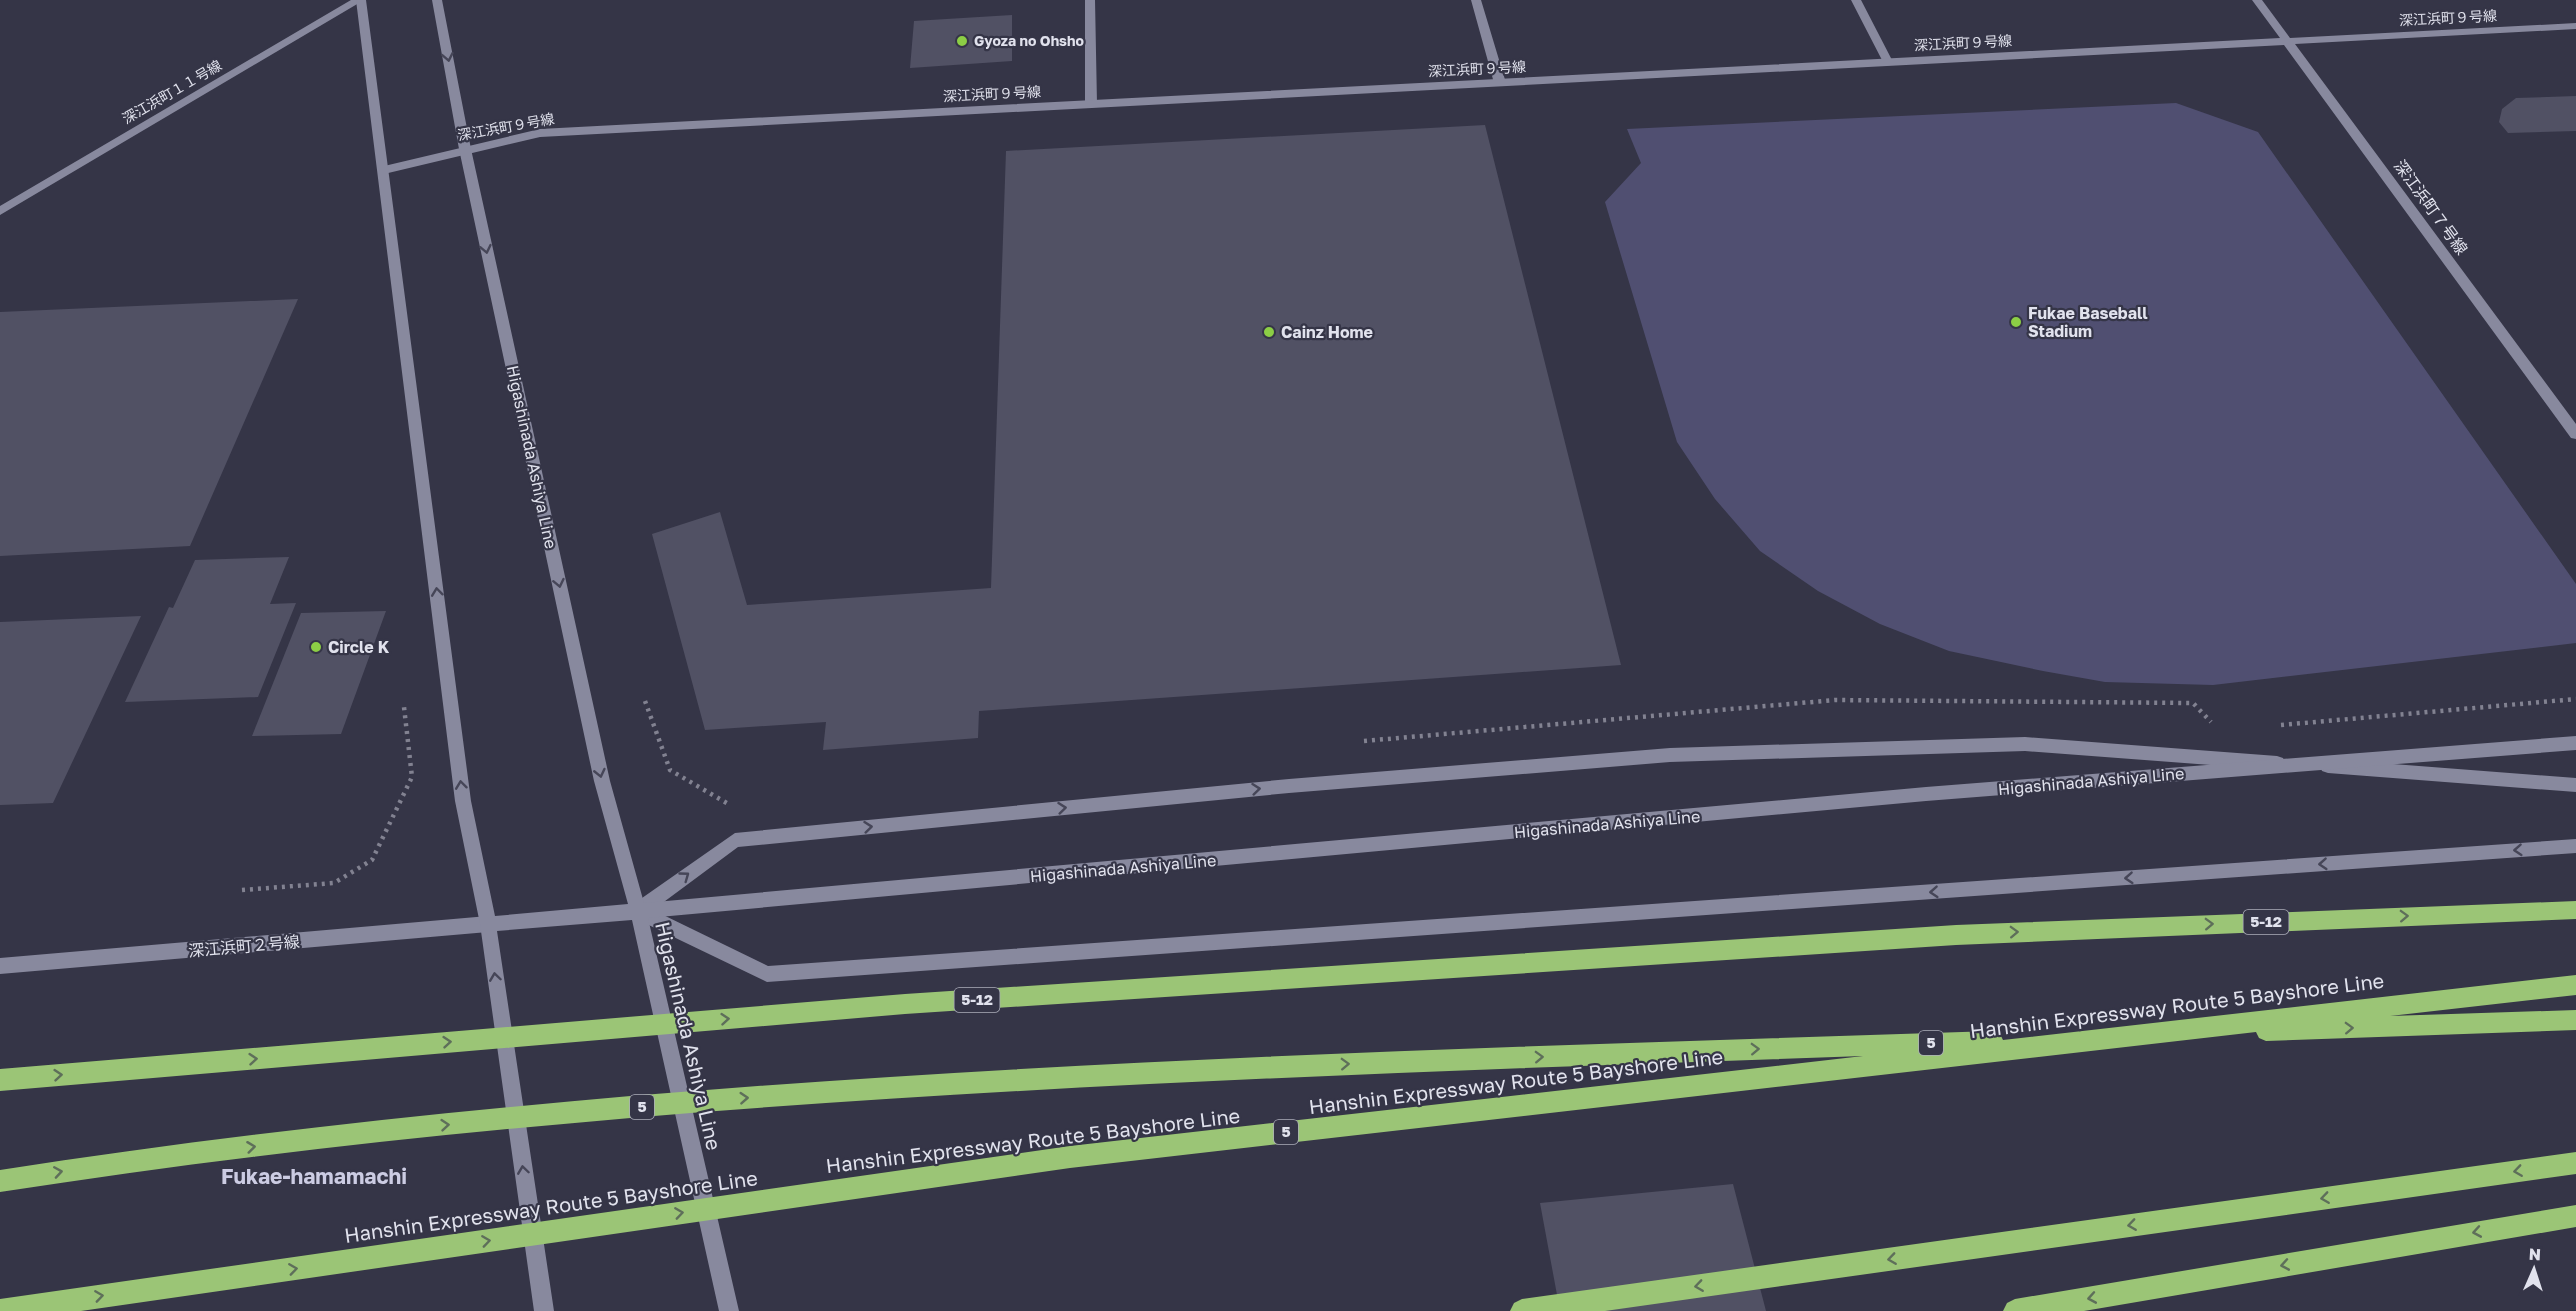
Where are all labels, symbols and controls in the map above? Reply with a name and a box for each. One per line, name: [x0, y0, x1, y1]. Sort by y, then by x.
street label: 深江浜町９号線: [2399, 6, 2497, 29]
street label: 深江浜町９号線: [1914, 31, 2012, 54]
place label: Gyoza no Ohsho: [974, 32, 1084, 49]
marker: Gyoza no Ohsho: [955, 34, 969, 48]
one-way arrow: [441, 52, 454, 62]
street label: 深江浜町１１号線: [119, 56, 224, 127]
street label: 深江浜町９号線: [1428, 57, 1526, 80]
street label: 深江浜町９号線: [943, 82, 1041, 105]
street label: 深江浜町９号線: [456, 110, 556, 143]
street label: 深江浜町７号線: [2390, 156, 2472, 258]
one-way arrow: [479, 243, 492, 253]
place label: Fukae Baseball Stadium: [2028, 303, 2148, 341]
marker: Fukae Baseball Stadium: [2009, 315, 2023, 329]
place label: Cainz Home: [1281, 322, 1373, 342]
marker: Cainz Home: [1262, 325, 1276, 339]
street label: Higashinada Ashiya Line: [503, 363, 561, 551]
one-way arrow: [552, 578, 565, 588]
one-way arrow: [431, 587, 444, 596]
place label: Circle K: [328, 637, 390, 657]
marker: Circle K: [309, 640, 323, 654]
street label: Higashinada Ashiya Line: [1997, 763, 2185, 799]
one-way arrow: [593, 768, 606, 778]
one-way arrow: [456, 780, 468, 790]
one-way arrow: [1252, 784, 1261, 796]
one-way arrow: [1058, 802, 1067, 815]
street label: Higashinada Ashiya Line: [1513, 806, 1701, 842]
one-way arrow: [864, 821, 873, 834]
one-way arrow: [2513, 843, 2522, 856]
street label: Higashinada Ashiya Line: [1029, 850, 1217, 886]
one-way arrow: [2319, 857, 2328, 870]
one-way arrow: [2124, 871, 2133, 884]
one-way arrow: [679, 872, 690, 883]
one-way arrow: [1930, 885, 1939, 898]
road number: 5-12: [2244, 910, 2288, 934]
one-way arrow: [2399, 910, 2408, 923]
one-way arrow: [2204, 918, 2213, 930]
street label: Higashinada Ashiya Line: [651, 919, 727, 1152]
one-way arrow: [2010, 926, 2019, 939]
street label: 深江浜町２号線: [187, 931, 301, 961]
street label: Hanshin Expressway Route 5 Bayshore Line: [1968, 968, 2385, 1042]
one-way arrow: [490, 972, 502, 982]
road number: 5-12: [954, 988, 1000, 1012]
one-way arrow: [720, 1013, 730, 1026]
one-way arrow: [2344, 1022, 2353, 1035]
road number: 5: [1919, 1031, 1943, 1055]
one-way arrow: [442, 1036, 451, 1049]
one-way arrow: [1751, 1043, 1760, 1056]
street label: Hanshin Expressway Route 5 Bayshore Line: [1307, 1044, 1724, 1118]
one-way arrow: [1535, 1051, 1544, 1063]
one-way arrow: [248, 1052, 257, 1065]
one-way arrow: [1340, 1057, 1349, 1070]
one-way arrow: [54, 1069, 63, 1082]
one-way arrow: [739, 1091, 748, 1104]
road number: 5: [630, 1095, 654, 1119]
street label: Hanshin Expressway Route 5 Bayshore Line: [824, 1103, 1241, 1177]
one-way arrow: [440, 1119, 450, 1132]
road number: 5: [1274, 1120, 1298, 1144]
one-way arrow: [247, 1141, 256, 1154]
district label: Fukae-hamamachi: [221, 1163, 407, 1189]
one-way arrow: [2513, 1164, 2523, 1176]
street label: Hanshin Expressway Route 5 Bayshore Line: [343, 1165, 759, 1247]
one-way arrow: [518, 1165, 530, 1175]
one-way arrow: [53, 1166, 62, 1178]
one-way arrow: [2320, 1192, 2330, 1204]
one-way arrow: [674, 1208, 683, 1220]
one-way arrow: [2127, 1219, 2136, 1231]
one-way arrow: [2472, 1226, 2482, 1238]
one-way arrow: [481, 1235, 490, 1247]
north arrow: [2504, 1239, 2564, 1299]
text: N: [2528, 1244, 2541, 1264]
one-way arrow: [1887, 1252, 1896, 1265]
one-way arrow: [2280, 1258, 2290, 1271]
one-way arrow: [288, 1263, 297, 1275]
one-way arrow: [1694, 1280, 1703, 1292]
one-way arrow: [95, 1291, 104, 1303]
one-way arrow: [2088, 1291, 2098, 1304]

